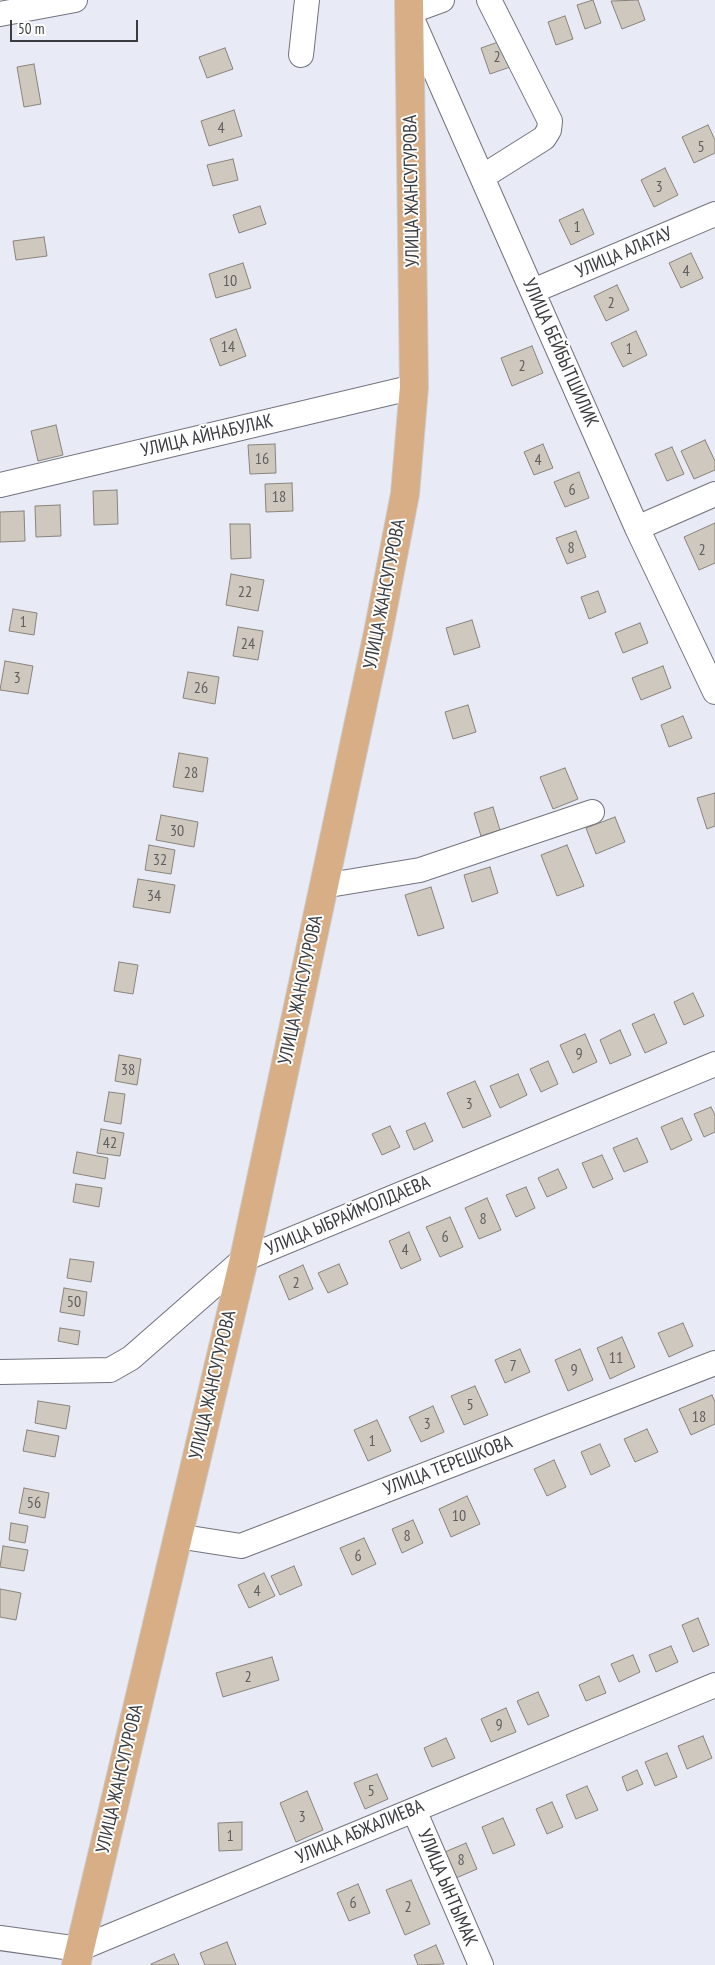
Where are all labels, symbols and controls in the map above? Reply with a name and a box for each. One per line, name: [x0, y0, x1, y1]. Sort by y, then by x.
scale bar: [12, 10, 140, 42]
text: 50 m: [18, 19, 44, 38]
house number: 2: [493, 47, 501, 67]
street label: УЛИЦА ЖАНСУГУРОВА: [399, 115, 425, 267]
house number: 4: [217, 118, 225, 138]
house number: 5: [697, 137, 705, 157]
house number: 3: [655, 177, 663, 197]
house number: 1: [573, 217, 581, 237]
street label: УЛИЦА АЛАТАУ: [572, 223, 676, 283]
house number: 4: [682, 261, 690, 281]
house number: 10: [223, 271, 237, 291]
street label: УЛИЦА БЕЙБЫТШИЛИК: [517, 275, 603, 431]
house number: 2: [607, 293, 615, 313]
house number: 14: [221, 337, 235, 357]
house number: 1: [625, 339, 633, 359]
house number: 2: [518, 356, 526, 376]
street label: УЛИЦА АЙНАБУЛАК: [139, 410, 275, 462]
house number: 16: [255, 449, 269, 469]
house number: 4: [534, 450, 542, 470]
house number: 6: [568, 480, 576, 500]
house number: 18: [272, 487, 286, 507]
street label: УЛИЦА ЖАНСУГУРОВА: [359, 517, 411, 671]
house number: 8: [567, 538, 575, 558]
house number: 2: [698, 540, 706, 560]
house number: 22: [238, 582, 252, 602]
house number: 1: [19, 612, 27, 632]
house number: 24: [241, 634, 255, 654]
house number: 3: [13, 668, 21, 688]
house number: 26: [194, 678, 208, 698]
house number: 28: [184, 763, 198, 783]
house number: 30: [170, 821, 184, 841]
house number: 32: [153, 850, 167, 870]
house number: 34: [147, 886, 161, 906]
street label: УЛИЦА ЖАНСУГУРОВА: [274, 913, 328, 1067]
house number: 9: [575, 1044, 583, 1064]
house number: 38: [121, 1060, 135, 1080]
house number: 3: [465, 1094, 473, 1114]
house number: 42: [103, 1133, 117, 1153]
street label: УЛИЦА ЫБРАЙМОЛДАЕВА: [262, 1171, 434, 1261]
house number: 8: [479, 1209, 487, 1229]
house number: 6: [441, 1227, 449, 1247]
house number: 4: [401, 1240, 409, 1260]
house number: 2: [292, 1273, 300, 1293]
house number: 50: [67, 1292, 81, 1312]
street label: УЛИЦА ЖАНСУГУРОВА: [185, 1308, 241, 1462]
house number: 11: [609, 1348, 623, 1368]
house number: 7: [509, 1356, 517, 1376]
house number: 9: [570, 1360, 578, 1380]
house number: 5: [466, 1395, 474, 1415]
house number: 18: [692, 1407, 706, 1427]
house number: 3: [423, 1414, 431, 1434]
house number: 1: [368, 1431, 376, 1451]
street label: УЛИЦА ТЕРЕШКОВА: [381, 1431, 515, 1501]
house number: 56: [27, 1493, 41, 1513]
house number: 10: [452, 1506, 466, 1526]
house number: 8: [403, 1526, 411, 1546]
house number: 6: [354, 1546, 362, 1566]
house number: 4: [253, 1581, 261, 1601]
house number: 2: [244, 1667, 252, 1687]
street label: УЛИЦА ЖАНСУГУРОВА: [92, 1702, 148, 1856]
house number: 9: [495, 1715, 503, 1735]
house number: 5: [367, 1781, 375, 1801]
street label: УЛИЦА АБЖАЛИЕВА: [293, 1795, 427, 1869]
house number: 3: [298, 1807, 306, 1827]
house number: 1: [226, 1826, 234, 1846]
street label: УЛИЦА ЫНТЫМАК: [412, 1826, 482, 1950]
house number: 8: [457, 1850, 465, 1870]
house number: 6: [349, 1893, 357, 1913]
house number: 2: [404, 1897, 412, 1917]

